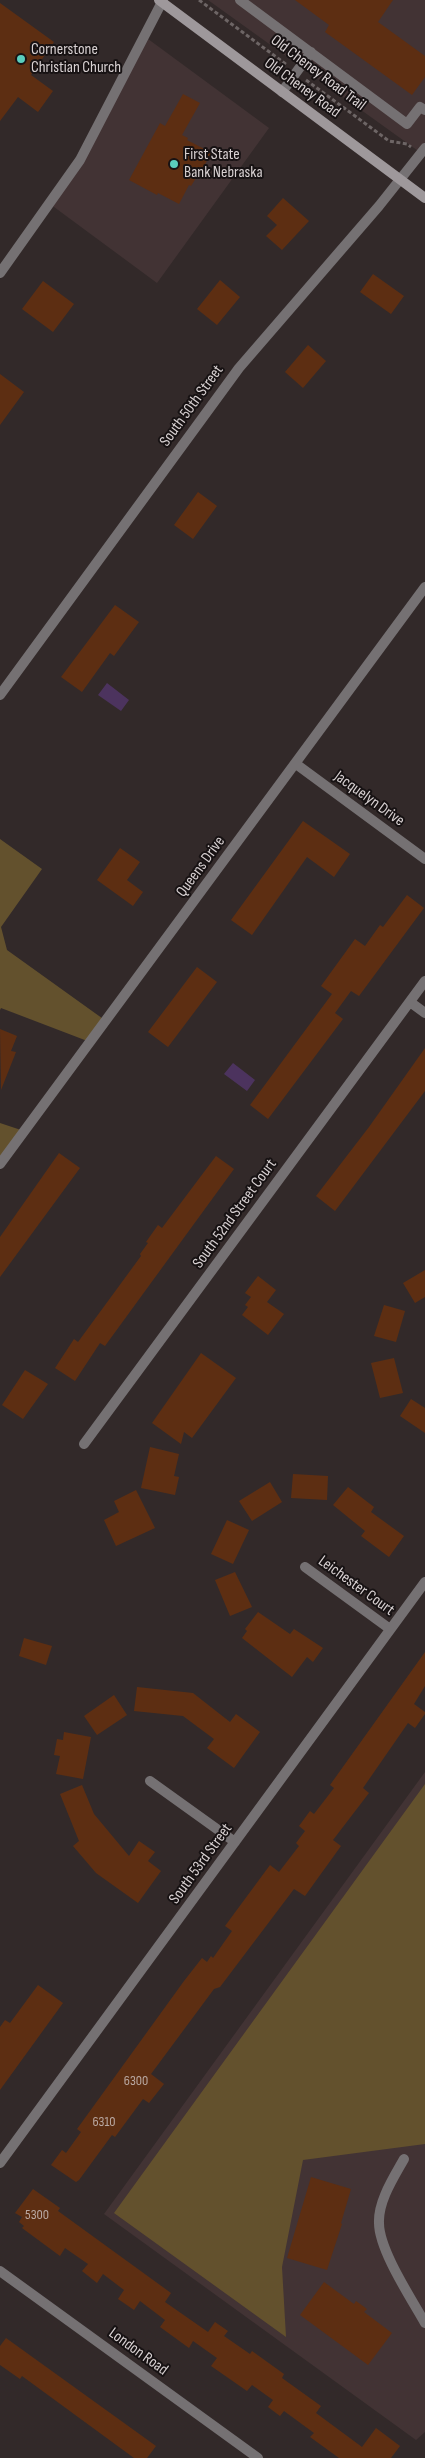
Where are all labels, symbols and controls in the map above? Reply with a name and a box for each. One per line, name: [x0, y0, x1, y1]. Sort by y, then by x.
street label: Old Cheney Road Trail: [267, 31, 369, 115]
place label: Cornerstone Christian Church: [31, 40, 121, 78]
marker: Cornerstone Christian Church: [15, 53, 27, 65]
street label: Old Cheney Road: [260, 54, 344, 122]
place label: First State Bank Nebraska: [184, 145, 263, 183]
marker: First State Bank Nebraska: [168, 158, 180, 170]
street label: South 50th Street: [156, 362, 228, 450]
street label: Jacquelyn Drive: [330, 767, 408, 831]
street label: Queens Drive: [173, 833, 229, 901]
street label: South 52nd Street Court: [189, 1156, 281, 1272]
street label: Leichester Court: [314, 1552, 398, 1620]
street label: South 53rd Street: [165, 1820, 237, 1908]
house number: 6300: [124, 2073, 148, 2089]
house number: 6310: [92, 2114, 116, 2130]
house number: 5300: [25, 2207, 49, 2223]
street label: London Road: [105, 2324, 171, 2380]

